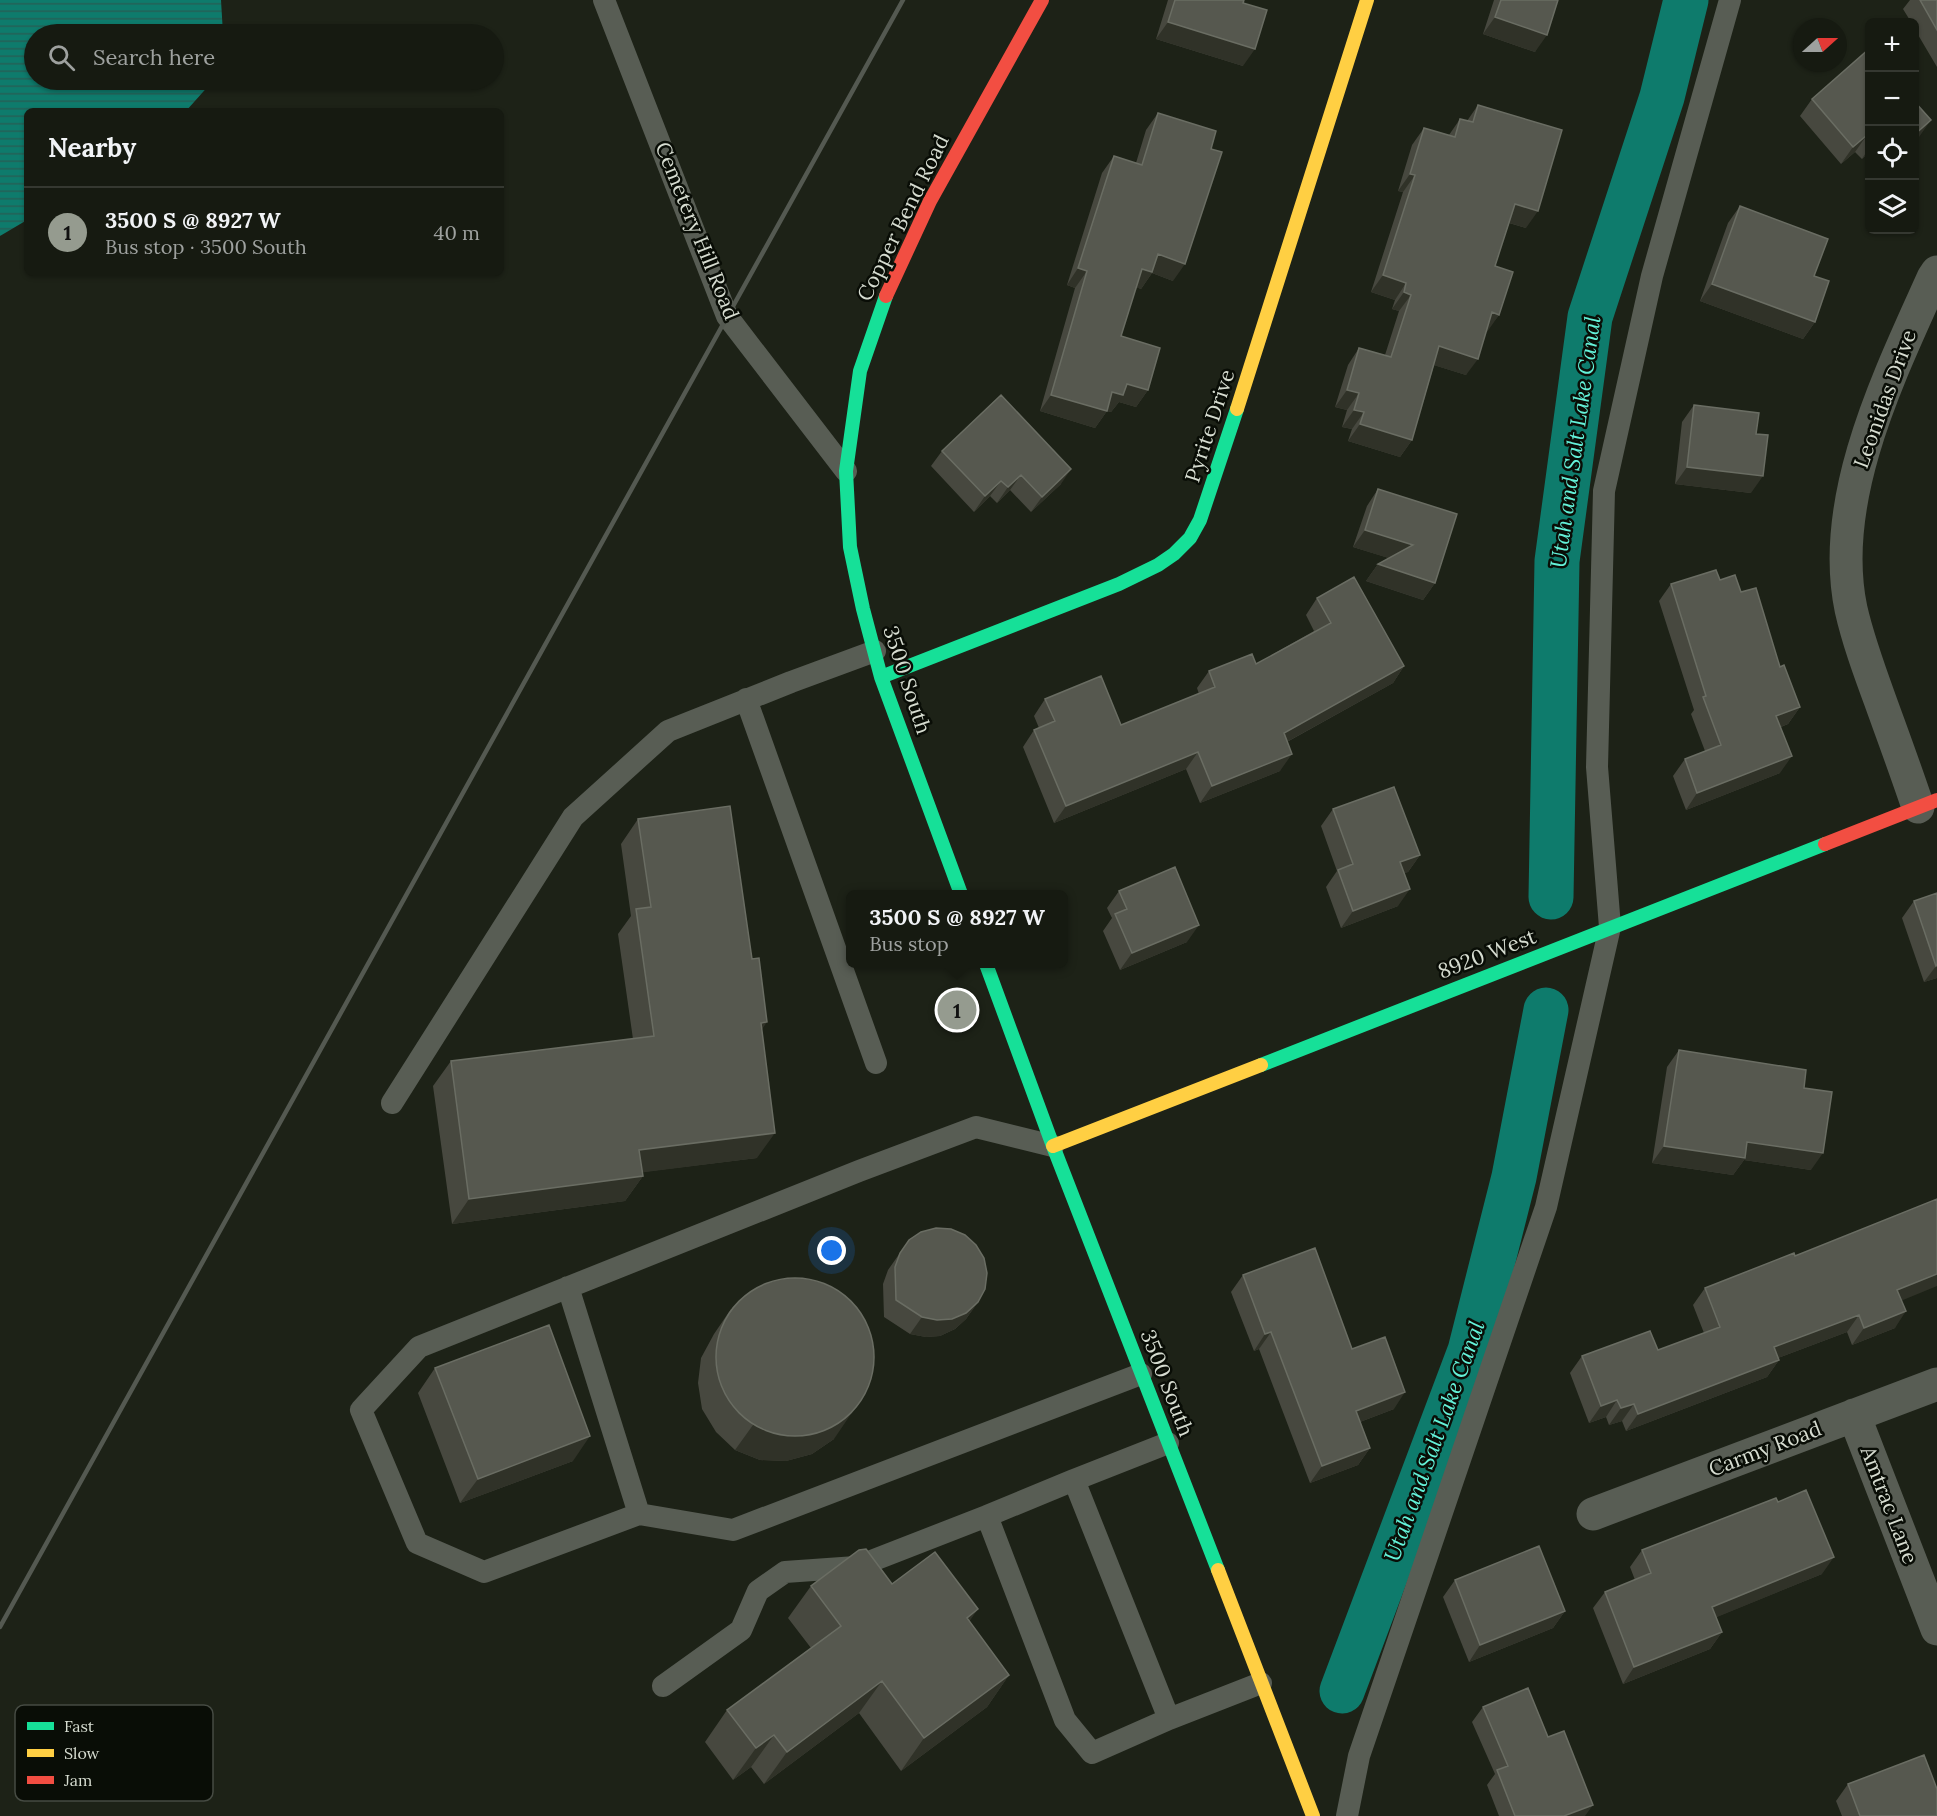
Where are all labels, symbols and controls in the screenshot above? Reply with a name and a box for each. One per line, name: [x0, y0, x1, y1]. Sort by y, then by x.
north arrow: [1793, 18, 1847, 72]
map controls: [1865, 18, 1919, 234]
button: +: [1865, 18, 1919, 72]
search box: [24, 24, 504, 90]
icon: search: [45, 41, 78, 74]
text: Search here: [93, 43, 215, 71]
button: −: [1865, 72, 1919, 126]
button: locate: [1865, 126, 1919, 180]
street label: Copper Bend Road: [851, 130, 955, 306]
text: Nearby: [48, 131, 136, 164]
street label: Cemetery Hill Road: [649, 138, 745, 324]
button: layers: [1865, 180, 1919, 234]
text: 3500 S @ 8927 W: [105, 206, 281, 234]
text: 1: [63, 220, 72, 245]
text: 40 m: [434, 220, 480, 245]
text: Bus stop · 3500 South: [105, 234, 307, 259]
water label: Utah and Salt Lake Canal: [1543, 314, 1607, 570]
street label: Leonidas Drive: [1847, 326, 1922, 472]
street label: Pyrite Drive: [1179, 366, 1240, 486]
street label: 3500 South: [877, 622, 938, 737]
popup: [846, 890, 1068, 968]
text: 3500 S @ 8927 W: [869, 903, 1045, 931]
street label: 8920 West: [1434, 922, 1541, 985]
text: Bus stop: [869, 931, 949, 956]
pin: 1: [938, 988, 976, 1032]
your location: [817, 1236, 846, 1265]
water label: Utah and Salt Lake Canal: [1377, 1317, 1491, 1565]
street label: 3500 South: [1135, 1326, 1200, 1440]
street label: Carmy Road: [1705, 1415, 1825, 1482]
street label: Amtrac Lane: [1854, 1441, 1924, 1567]
legend: [15, 1705, 213, 1801]
text: Fast: [64, 1716, 95, 1736]
text: Slow: [64, 1743, 100, 1763]
text: Jam: [63, 1770, 92, 1790]

